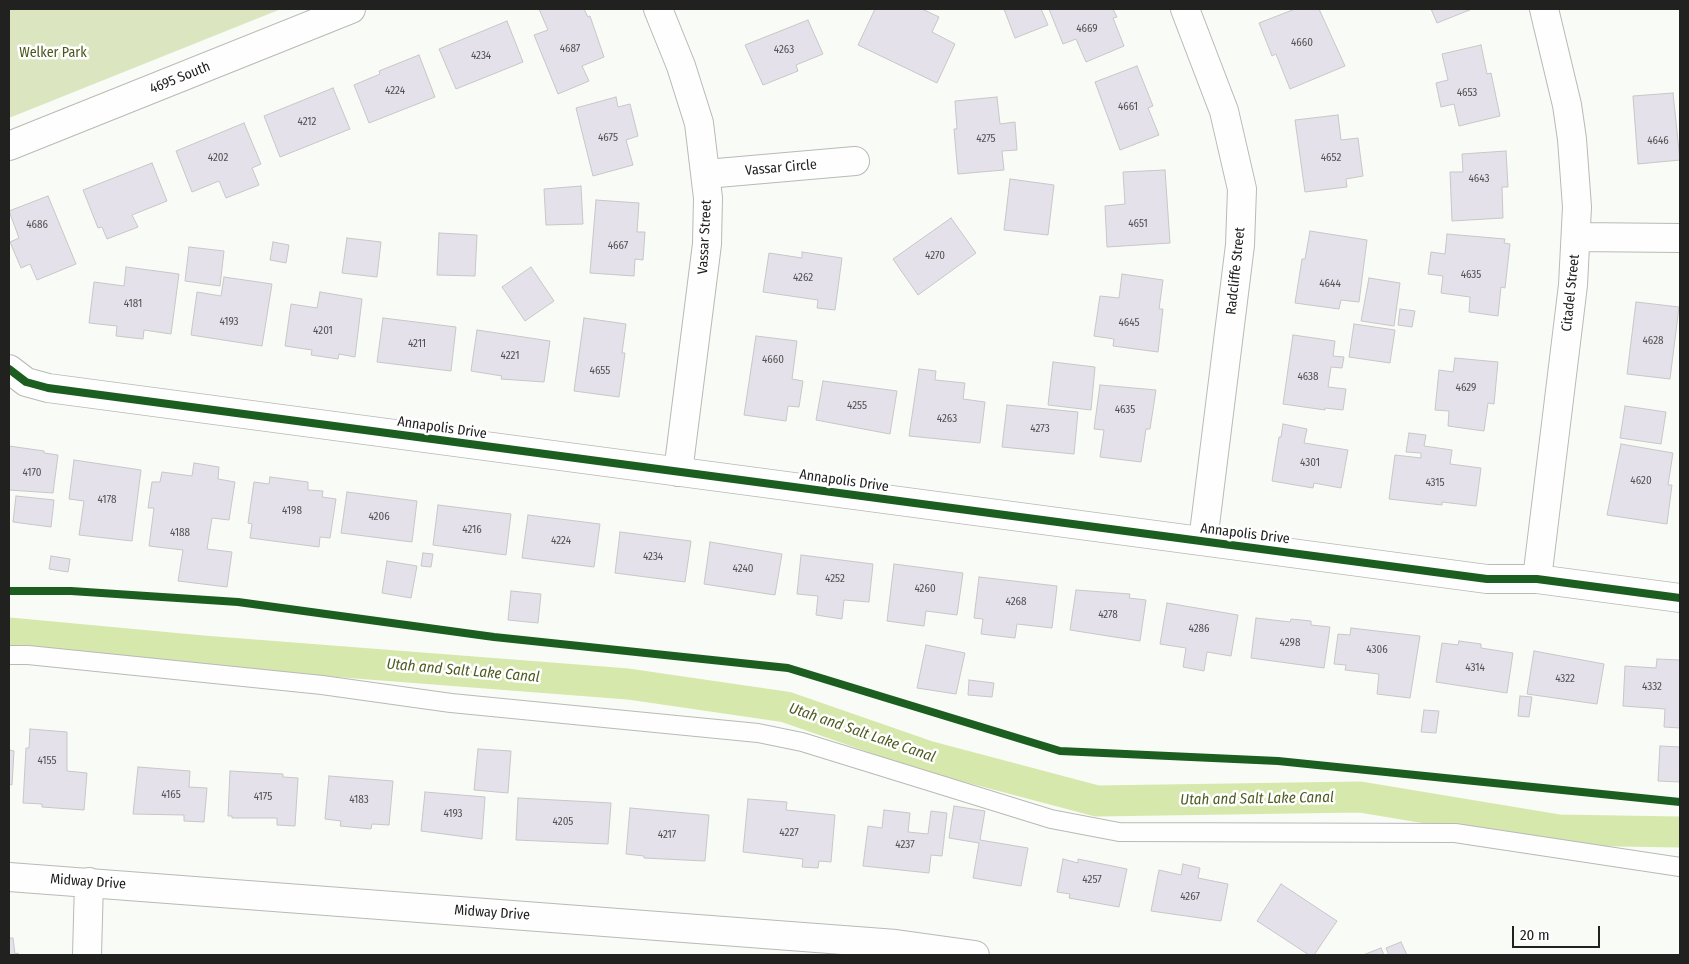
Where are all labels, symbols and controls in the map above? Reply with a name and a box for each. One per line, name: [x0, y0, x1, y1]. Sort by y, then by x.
house number: 4669: [1076, 22, 1098, 36]
house number: 4660: [1291, 36, 1313, 50]
house number: 4687: [560, 42, 580, 56]
house number: 4263: [774, 43, 794, 57]
park label: Welker Park: [19, 45, 87, 61]
house number: 4234: [471, 49, 491, 63]
street label: 4695 South: [147, 58, 213, 98]
house number: 4224: [385, 84, 405, 98]
house number: 4653: [1457, 86, 1477, 100]
house number: 4661: [1118, 100, 1138, 114]
house number: 4212: [298, 115, 316, 129]
house number: 4675: [598, 131, 618, 145]
house number: 4275: [976, 132, 996, 146]
house number: 4646: [1647, 134, 1669, 148]
house number: 4202: [208, 151, 228, 165]
house number: 4652: [1321, 151, 1341, 165]
street label: Vassar Circle: [745, 157, 817, 179]
house number: 4643: [1469, 172, 1489, 186]
street label: Vassar Street: [695, 199, 715, 275]
house number: 4651: [1128, 217, 1148, 231]
house number: 4686: [26, 218, 48, 232]
street label: Radcliffe Street: [1223, 226, 1249, 316]
house number: 4667: [608, 239, 628, 253]
house number: 4270: [925, 249, 945, 263]
street label: Citadel Street: [1559, 253, 1583, 333]
house number: 4635: [1461, 268, 1481, 282]
house number: 4262: [793, 271, 813, 285]
house number: 4644: [1319, 277, 1341, 291]
house number: 4181: [124, 297, 142, 311]
house number: 4193: [219, 315, 239, 329]
house number: 4645: [1118, 316, 1140, 330]
house number: 4201: [313, 324, 333, 338]
house number: 4628: [1642, 334, 1664, 348]
house number: 4211: [408, 337, 426, 351]
house number: 4221: [501, 349, 519, 363]
house number: 4660: [762, 353, 784, 367]
house number: 4655: [590, 364, 610, 378]
house number: 4638: [1297, 370, 1319, 384]
house number: 4629: [1456, 381, 1476, 395]
house number: 4255: [847, 399, 867, 413]
house number: 4635: [1115, 403, 1135, 417]
house number: 4263: [937, 412, 957, 426]
street label: Annapolis Drive: [396, 413, 488, 443]
house number: 4273: [1030, 422, 1050, 436]
house number: 4301: [1300, 456, 1320, 470]
house number: 4170: [22, 466, 42, 480]
street label: Annapolis Drive: [798, 466, 890, 496]
house number: 4620: [1630, 474, 1652, 488]
house number: 4315: [1425, 476, 1445, 490]
house number: 4178: [98, 493, 116, 507]
house number: 4198: [282, 504, 302, 518]
house number: 4206: [368, 510, 390, 524]
street label: Annapolis Drive: [1199, 520, 1291, 548]
house number: 4216: [462, 523, 482, 537]
house number: 4188: [170, 526, 190, 540]
house number: 4224: [551, 534, 571, 548]
house number: 4234: [643, 550, 663, 564]
house number: 4240: [733, 562, 753, 576]
house number: 4252: [825, 572, 845, 586]
house number: 4260: [914, 582, 936, 596]
house number: 4268: [1006, 595, 1026, 609]
house number: 4278: [1098, 608, 1118, 622]
house number: 4286: [1189, 622, 1209, 636]
house number: 4298: [1280, 636, 1300, 650]
house number: 4306: [1366, 643, 1388, 657]
water label: Utah and Salt Lake Canal: [386, 655, 540, 687]
house number: 4314: [1465, 661, 1485, 675]
house number: 4322: [1555, 672, 1575, 686]
house number: 4332: [1642, 680, 1662, 694]
water label: Utah and Salt Lake Canal: [786, 699, 938, 767]
house number: 4155: [37, 754, 57, 768]
house number: 4165: [161, 788, 181, 802]
water label: Utah and Salt Lake Canal: [1180, 789, 1334, 809]
house number: 4175: [254, 790, 272, 804]
house number: 4183: [349, 793, 369, 807]
house number: 4193: [443, 807, 463, 821]
house number: 4205: [553, 815, 573, 829]
house number: 4227: [779, 826, 799, 840]
house number: 4217: [658, 828, 676, 842]
house number: 4237: [895, 838, 915, 852]
street label: Midway Drive: [50, 871, 126, 893]
house number: 4257: [1082, 873, 1102, 887]
house number: 4267: [1180, 890, 1200, 904]
street label: Midway Drive: [454, 902, 530, 924]
scale bar: [1514, 916, 1602, 948]
text: 20 m: [1520, 926, 1550, 944]

